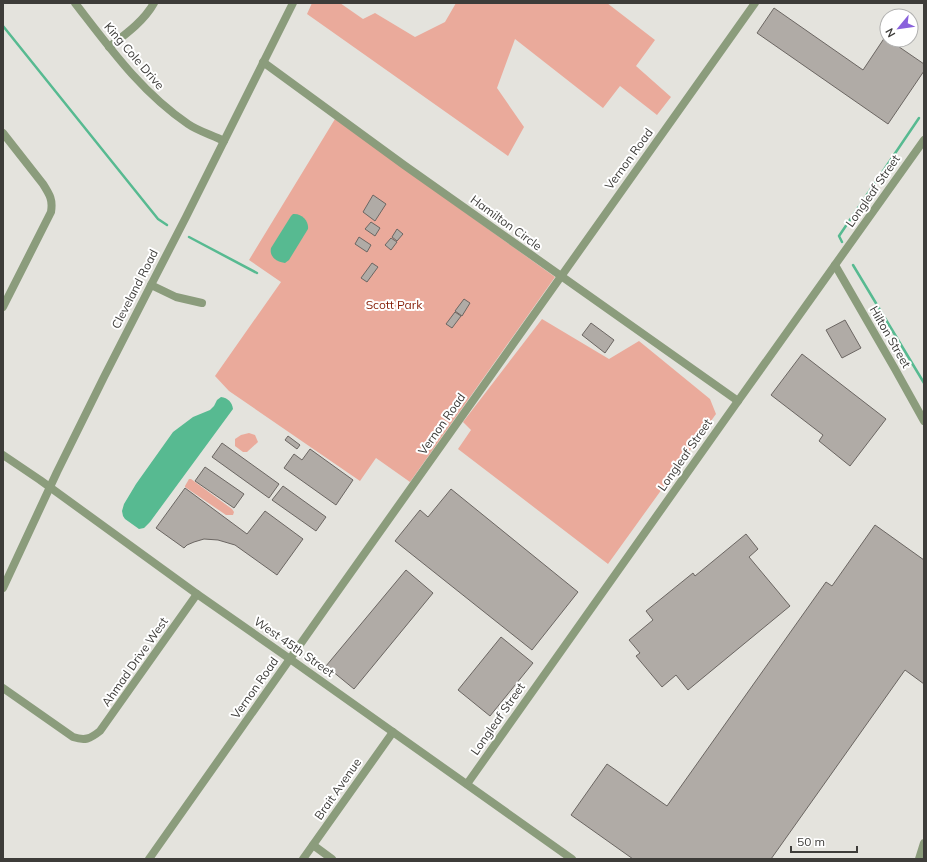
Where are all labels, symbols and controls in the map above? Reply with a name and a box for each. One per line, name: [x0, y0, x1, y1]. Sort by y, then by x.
north arrow: [879, 8, 919, 48]
street label: King Cole Drive: [101, 19, 168, 92]
text: N: [882, 26, 898, 40]
street label: Vernon Road: [601, 125, 656, 192]
street label: Longleaf Street: [842, 152, 903, 230]
street label: Hamilton Circle: [468, 192, 545, 253]
street label: Cleveland Road: [108, 247, 161, 331]
park label: Scott Park: [366, 297, 423, 312]
street label: Hilton Street: [867, 303, 914, 370]
street label: Vernon Road: [415, 390, 468, 458]
street label: Longleaf Street: [654, 416, 715, 494]
street label: West 45th Street: [251, 613, 337, 680]
street label: Ahmad Drive West: [98, 614, 171, 709]
street label: Vernon Road: [228, 654, 281, 722]
street label: Longleaf Street: [467, 680, 528, 758]
street label: Brait Avenue: [311, 755, 364, 822]
scale bar: [791, 828, 857, 854]
text: 50 m: [797, 834, 825, 849]

